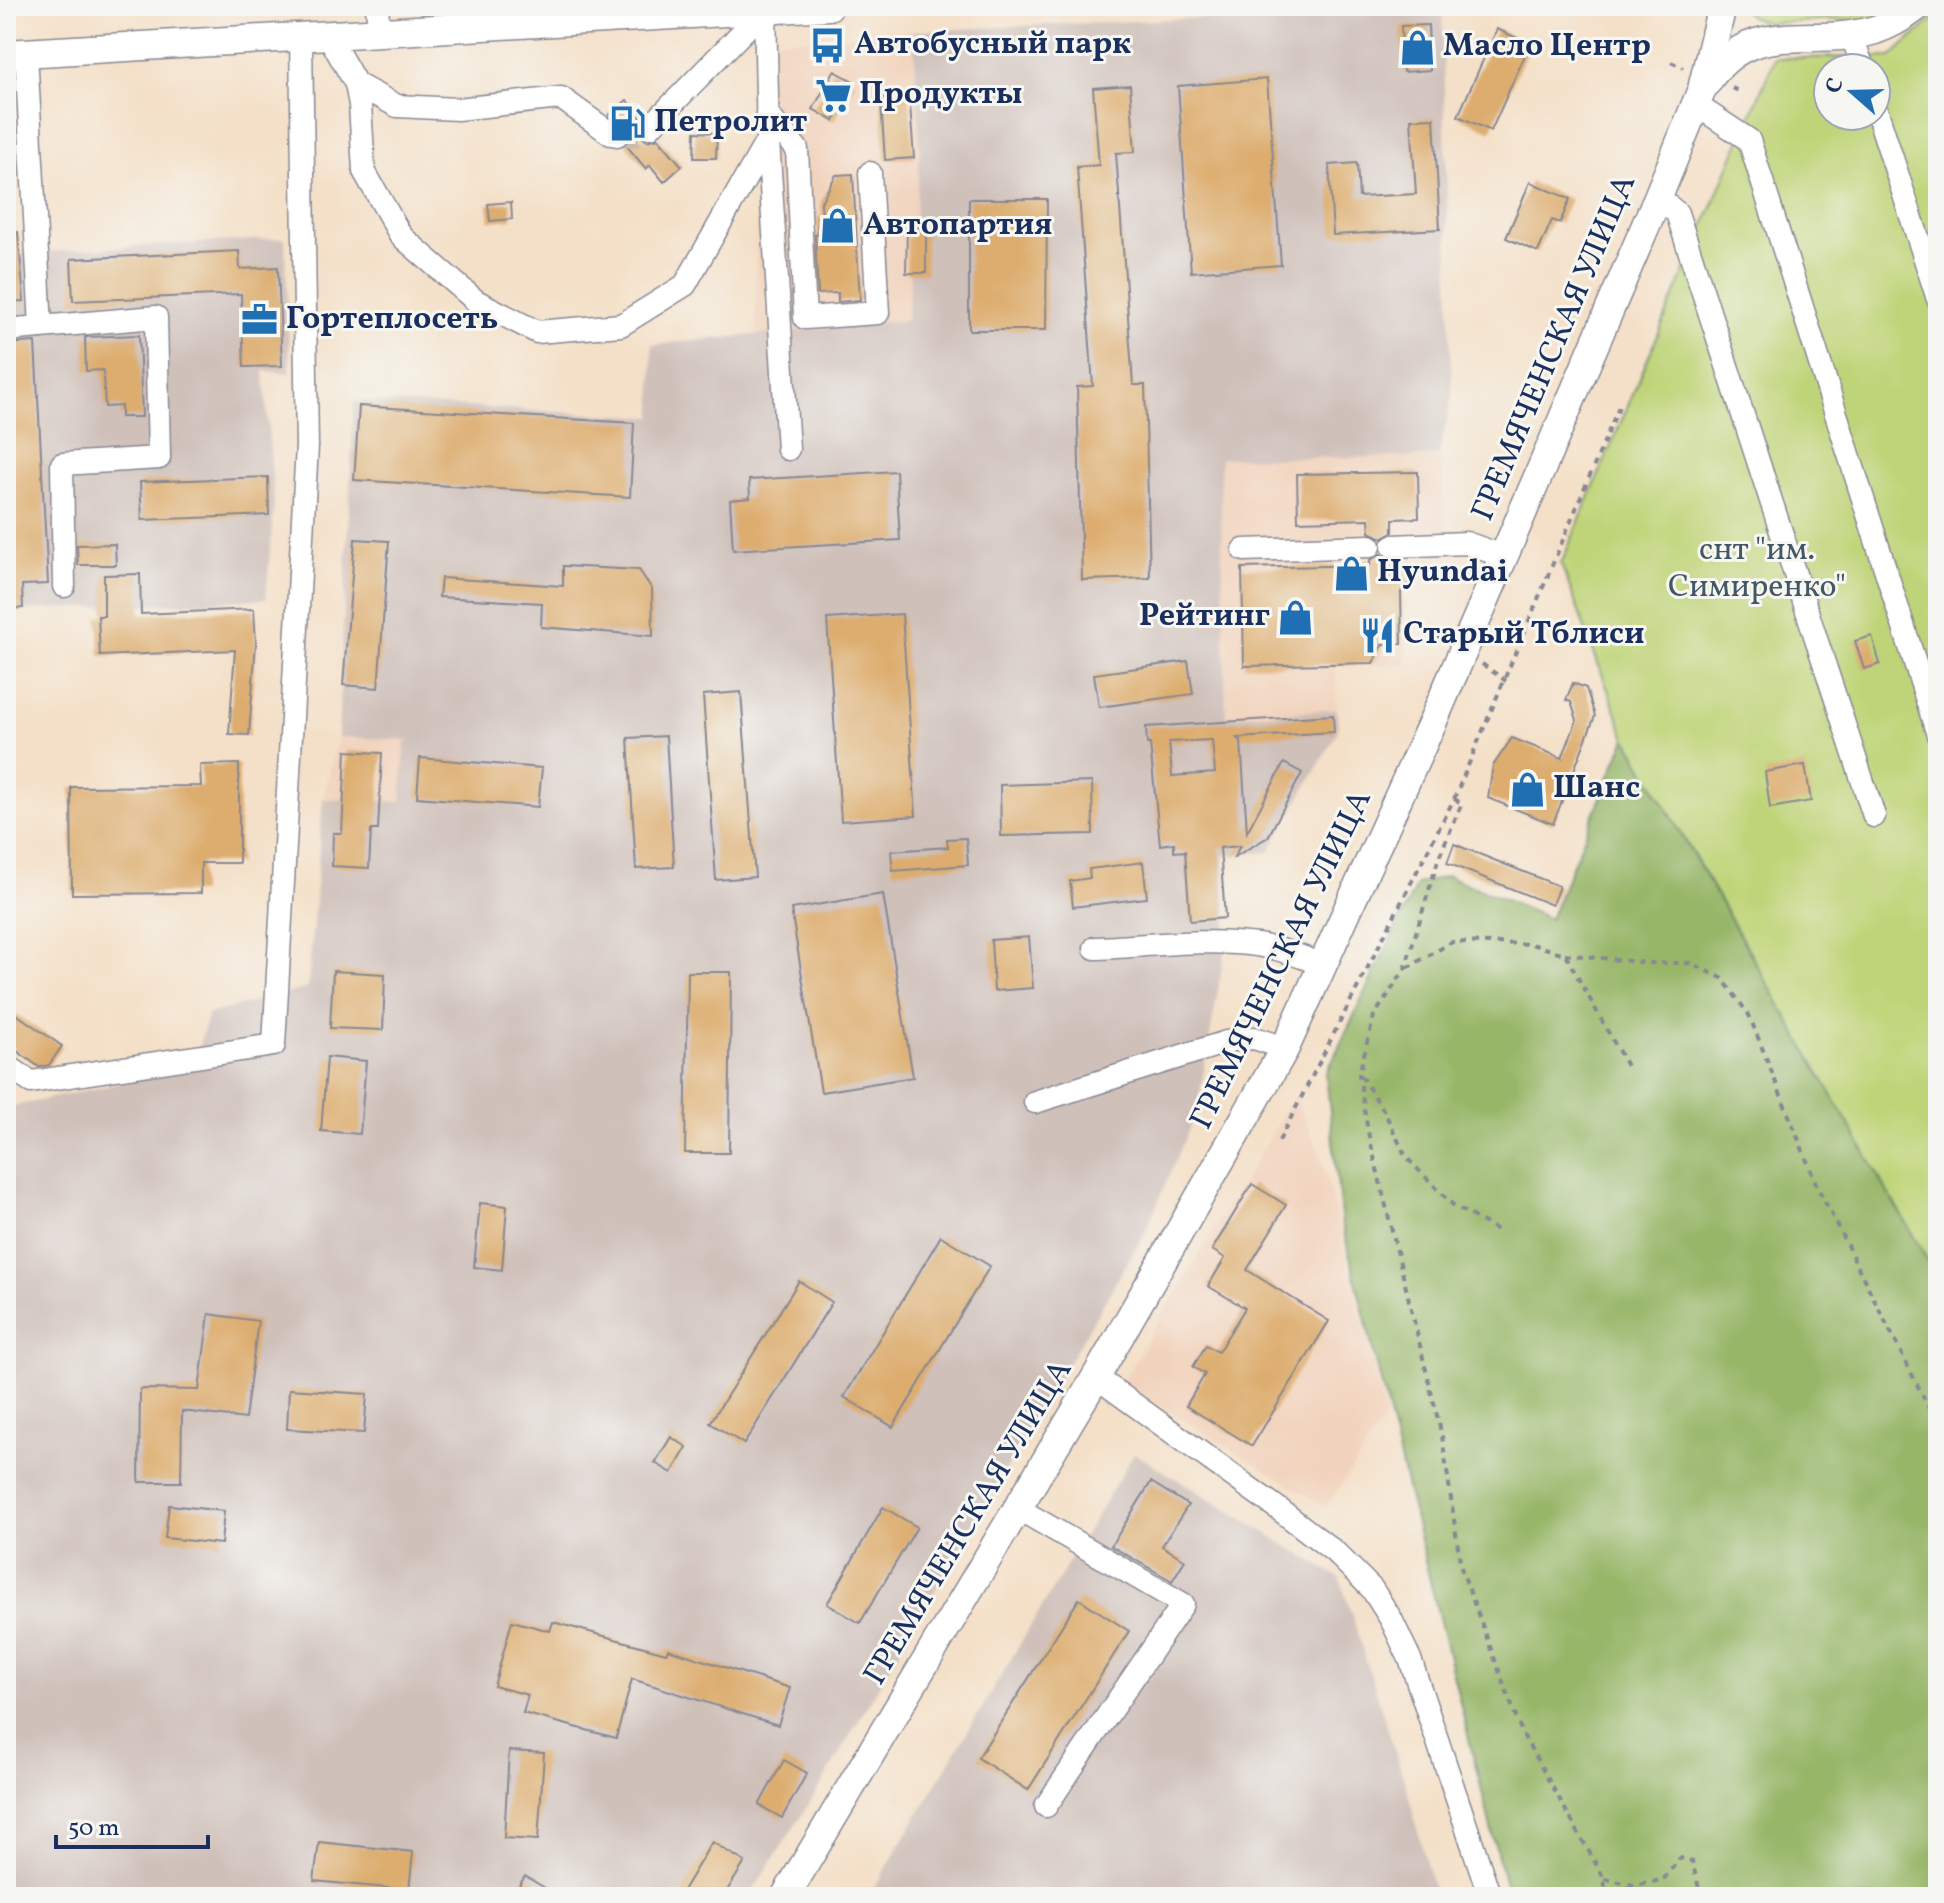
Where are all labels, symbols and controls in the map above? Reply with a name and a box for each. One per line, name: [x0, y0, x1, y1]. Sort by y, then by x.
place label: Автобусный парк: [854, 23, 1131, 67]
place label: Масло Центр: [1443, 25, 1651, 69]
bus stop icon: Автобусный парк: [809, 26, 847, 64]
shop icon: Масло Центр: [1398, 28, 1436, 66]
north arrow: [1812, 52, 1892, 132]
place label: Продукты: [859, 73, 1023, 117]
text: С: [1819, 74, 1853, 98]
supermarket icon: Продукты: [814, 76, 852, 114]
place label: Петролит: [654, 101, 808, 145]
fuel station icon: Петролит: [609, 104, 647, 142]
street label: ГРЕМЯЧЕНСКАЯ УЛИЦА: [1462, 168, 1648, 528]
place label: Автопартия: [863, 204, 1053, 248]
shop icon: Автопартия: [818, 207, 856, 245]
place label: Гортеплосеть: [286, 298, 498, 342]
office icon: Гортеплосеть: [241, 301, 279, 339]
park label: снт "им. Симиренко": [1668, 529, 1846, 610]
place label: Hyundai: [1377, 551, 1508, 595]
shop icon: Hyundai: [1332, 554, 1370, 592]
place label: Рейтинг: [1139, 595, 1271, 639]
shop icon: Рейтинг: [1277, 598, 1315, 636]
place label: Старый Тблиси: [1403, 613, 1644, 657]
restaurant icon: Старый Тблиси: [1358, 616, 1396, 654]
place label: Шанс: [1553, 767, 1640, 811]
shop icon: Шанс: [1508, 770, 1546, 808]
street label: ГРЕМЯЧЕНСКАЯ УЛИЦА: [1181, 783, 1383, 1137]
street label: ГРЕМЯЧЕНСКАЯ УЛИЦА: [854, 1352, 1084, 1694]
scale bar: [56, 1799, 208, 1849]
text: 50 m: [68, 1812, 120, 1846]

